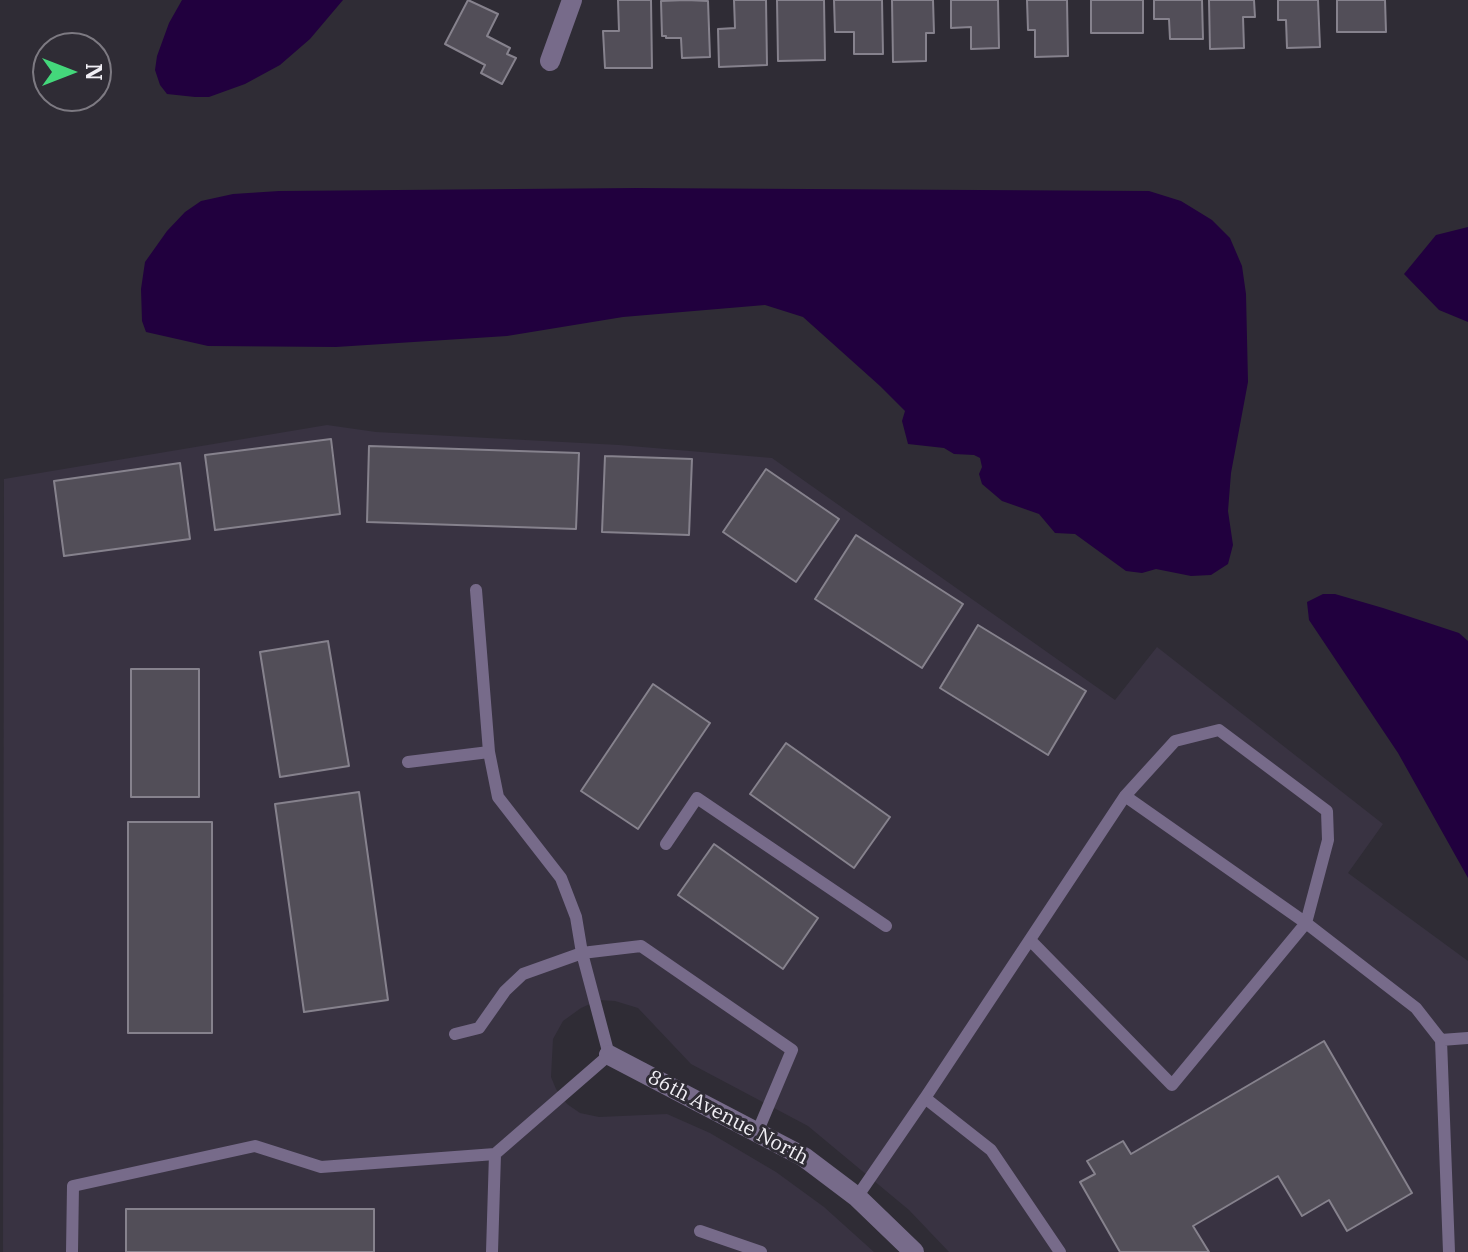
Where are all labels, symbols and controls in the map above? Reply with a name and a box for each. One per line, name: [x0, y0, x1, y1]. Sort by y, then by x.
north arrow: [32, 32, 112, 112]
text: N: [80, 63, 109, 81]
street label: 86th Avenue North: [644, 1066, 812, 1170]

